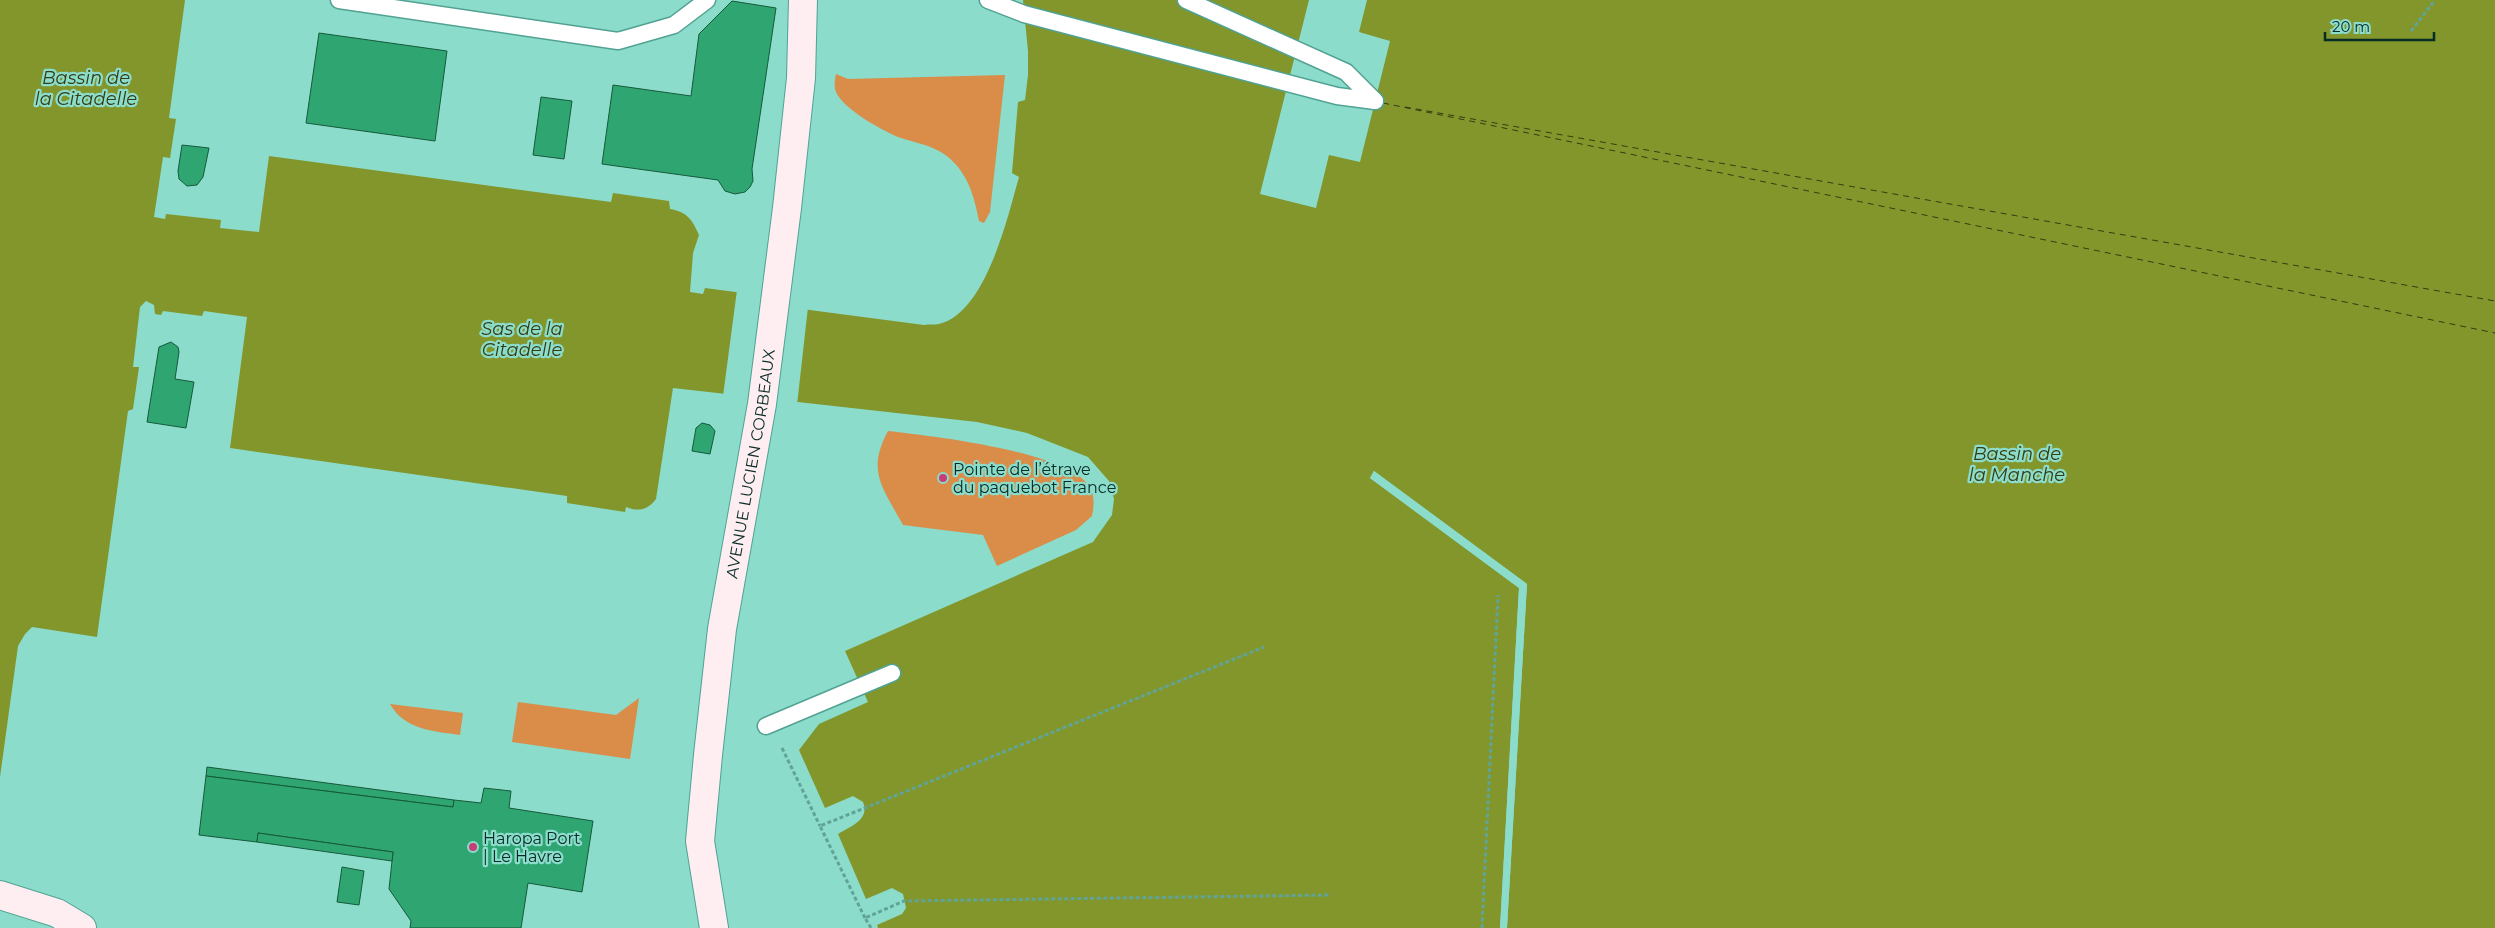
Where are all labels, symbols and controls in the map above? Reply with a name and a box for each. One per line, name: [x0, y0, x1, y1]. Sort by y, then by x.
scale bar: [2325, 10, 2434, 42]
text: 20 m: [2332, 17, 2370, 36]
water label: Bassin de la Citadelle: [35, 67, 137, 110]
water label: Sas de la Citadelle: [481, 318, 563, 361]
street label: AVENUE LUCIEN CORBEAUX: [722, 348, 779, 580]
water label: Bassin de la Manche: [1969, 443, 2065, 486]
place label: Pointe de l’étrave du paquebot France: [953, 460, 1116, 497]
marker: Pointe de l’étrave du paquebot France: [937, 472, 949, 484]
place label: Haropa Port | Le Havre: [483, 829, 581, 866]
marker: Haropa Port | Le Havre: [467, 841, 479, 853]

